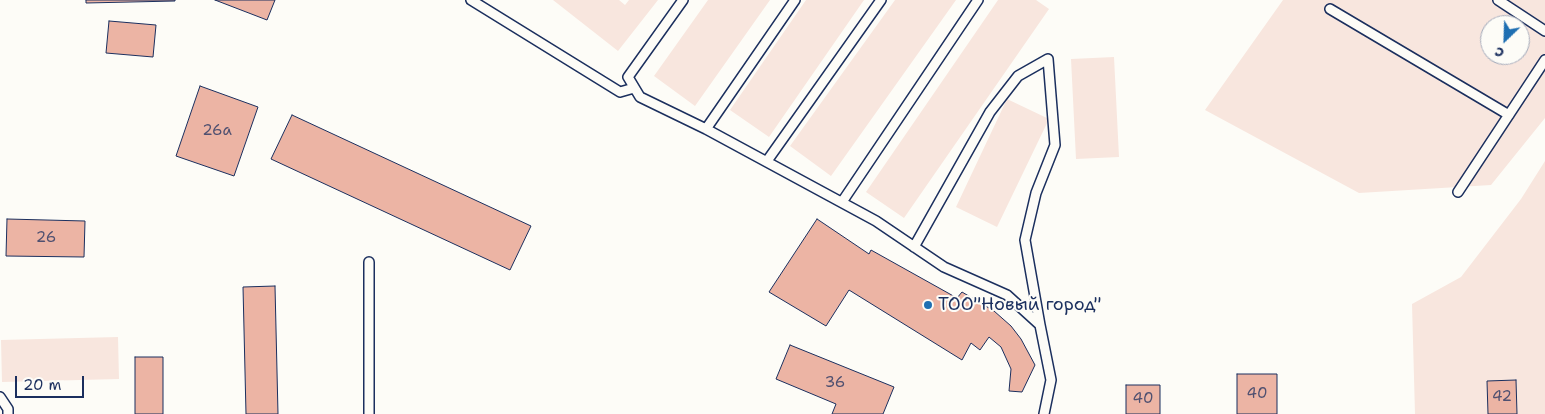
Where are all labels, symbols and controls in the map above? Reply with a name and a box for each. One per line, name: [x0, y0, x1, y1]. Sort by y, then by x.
north arrow: [1480, 15, 1530, 65]
text: С: [1492, 43, 1507, 63]
house number: 26а: [202, 122, 232, 140]
house number: 26: [36, 229, 56, 247]
place label: ТОО"Новый город": [938, 294, 1101, 316]
marker: ТОО"Новый город": [922, 299, 934, 311]
scale bar: [18, 366, 86, 398]
house number: 36: [825, 374, 845, 392]
text: 20 m: [23, 375, 62, 395]
house number: 40: [1247, 385, 1267, 403]
house number: 42: [1492, 388, 1512, 406]
house number: 40: [1133, 390, 1153, 408]

